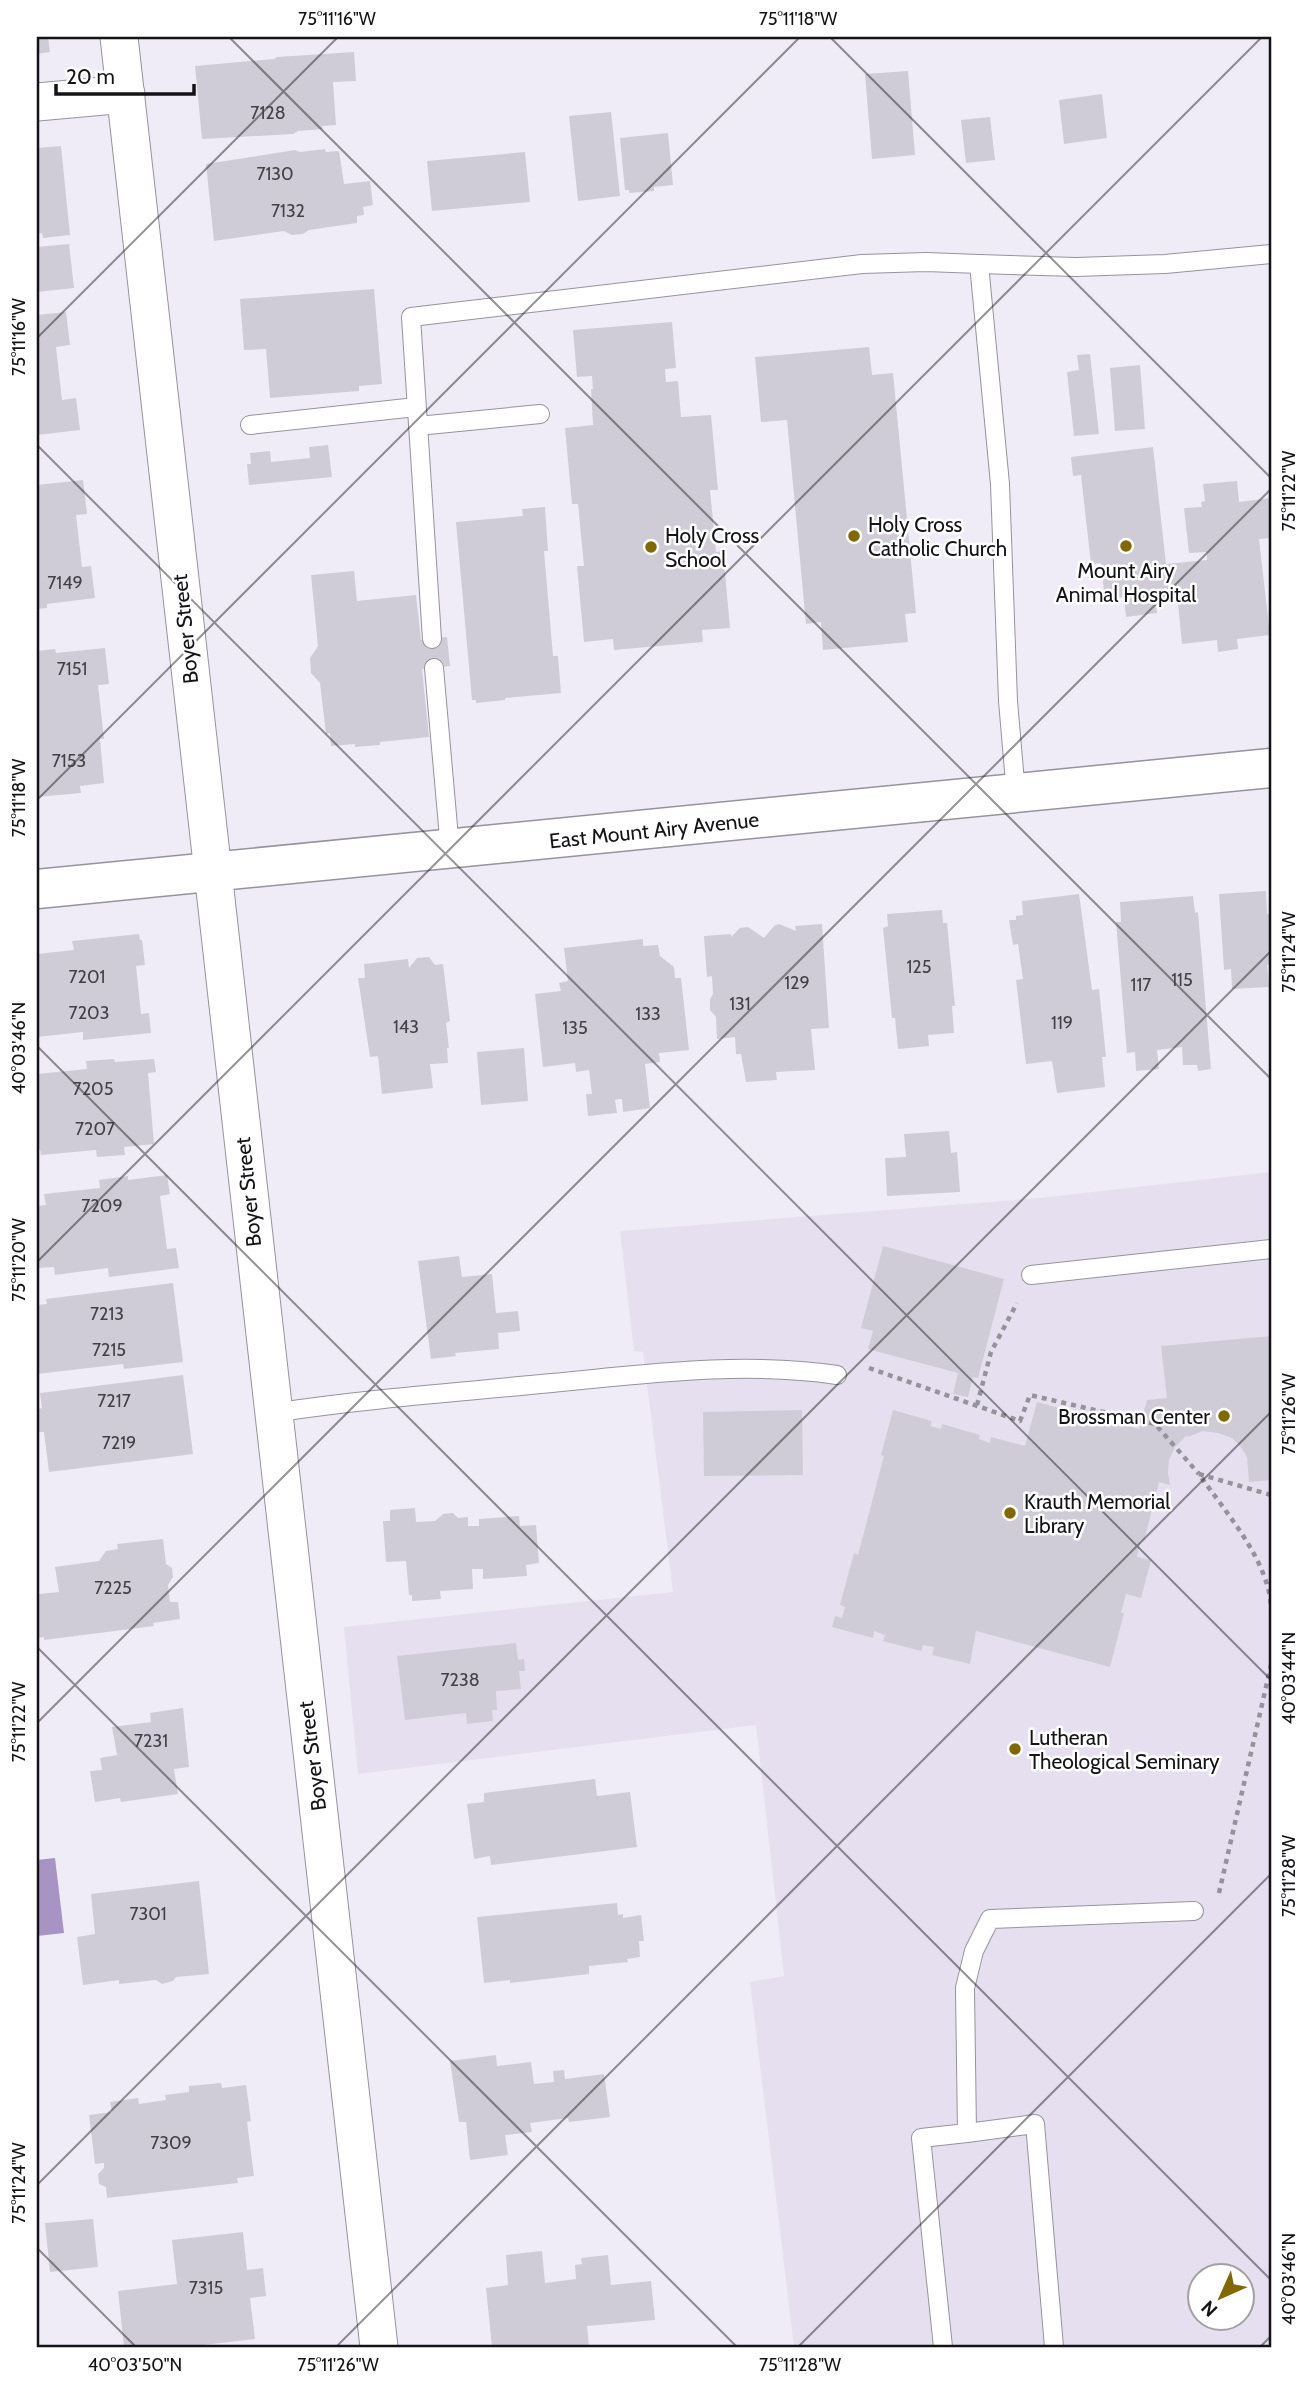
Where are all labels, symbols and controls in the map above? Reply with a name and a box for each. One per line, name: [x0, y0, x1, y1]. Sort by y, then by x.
text: 75°11'16"W: [298, 8, 376, 30]
text: 75°11'18"W: [759, 8, 837, 30]
scale bar: [56, 52, 194, 96]
text: 20 m: [66, 64, 115, 89]
house number: 7128: [250, 102, 286, 124]
house number: 7130: [256, 163, 294, 185]
house number: 7132: [271, 200, 305, 222]
text: 75°11'16"W: [8, 298, 30, 376]
text: 75°11'22"W: [1278, 451, 1300, 531]
place label: Holy Cross Catholic Church: [868, 512, 1007, 561]
place label: Holy Cross School: [665, 523, 760, 572]
marker: Holy Cross Catholic Church: [846, 528, 862, 544]
marker: Mount Airy Animal Hospital: [1118, 538, 1134, 554]
marker: Holy Cross School: [643, 539, 659, 555]
place label: Mount Airy Animal Hospital: [1056, 558, 1196, 607]
house number: 7149: [47, 572, 83, 594]
street label: Boyer Street: [167, 573, 203, 685]
house number: 7151: [57, 658, 87, 680]
house number: 7153: [52, 750, 86, 772]
text: 75°11'18"W: [8, 759, 30, 837]
street label: East Mount Airy Avenue: [548, 807, 760, 853]
text: 75°11'24"W: [1278, 911, 1300, 993]
house number: 125: [906, 956, 932, 978]
house number: 7201: [69, 966, 105, 988]
house number: 115: [1171, 969, 1193, 991]
house number: 129: [784, 972, 810, 994]
house number: 117: [1131, 974, 1151, 996]
house number: 131: [729, 993, 751, 1015]
text: 40°03'46"N: [8, 1002, 30, 1094]
house number: 7203: [69, 1002, 109, 1024]
house number: 133: [635, 1003, 661, 1025]
house number: 119: [1051, 1012, 1073, 1034]
house number: 143: [393, 1016, 419, 1038]
house number: 135: [562, 1017, 588, 1039]
house number: 7205: [73, 1078, 113, 1100]
house number: 7207: [75, 1118, 115, 1140]
street label: Boyer Street: [230, 1136, 266, 1248]
house number: 7209: [81, 1195, 123, 1217]
text: 75°11'20"W: [8, 1218, 30, 1302]
house number: 7213: [90, 1303, 124, 1325]
house number: 7215: [92, 1339, 126, 1361]
text: 75°11'26"W: [1278, 1373, 1300, 1455]
house number: 7217: [97, 1390, 131, 1412]
place label: Brossman Center: [1058, 1404, 1210, 1429]
marker: Brossman Center: [1216, 1408, 1232, 1424]
house number: 7219: [102, 1432, 136, 1454]
place label: Krauth Memorial Library: [1024, 1489, 1170, 1538]
marker: Krauth Memorial Library: [1002, 1505, 1018, 1521]
house number: 7225: [94, 1577, 132, 1599]
text: 40°03'44"N: [1278, 1632, 1300, 1724]
house number: 7238: [440, 1669, 480, 1691]
text: 75°11'22"W: [8, 1682, 30, 1762]
street label: Boyer Street: [293, 1700, 331, 1812]
place label: Lutheran Theological Seminary: [1029, 1725, 1220, 1774]
house number: 7231: [134, 1730, 168, 1752]
marker: Lutheran Theological Seminary: [1007, 1741, 1023, 1757]
text: 75°11'28"W: [1278, 1835, 1300, 1917]
house number: 7301: [129, 1903, 167, 1925]
house number: 7309: [150, 2132, 192, 2154]
text: 75°11'24"W: [8, 2142, 30, 2224]
text: 40°03'46"N: [1278, 2233, 1300, 2325]
north arrow: [1186, 2262, 1256, 2332]
house number: 7315: [189, 2277, 223, 2299]
text: N: [1196, 2296, 1222, 2322]
text: 40°03'50"N: [88, 2354, 182, 2376]
text: 75°11'26"W: [297, 2354, 379, 2376]
text: 75°11'28"W: [759, 2354, 841, 2376]

